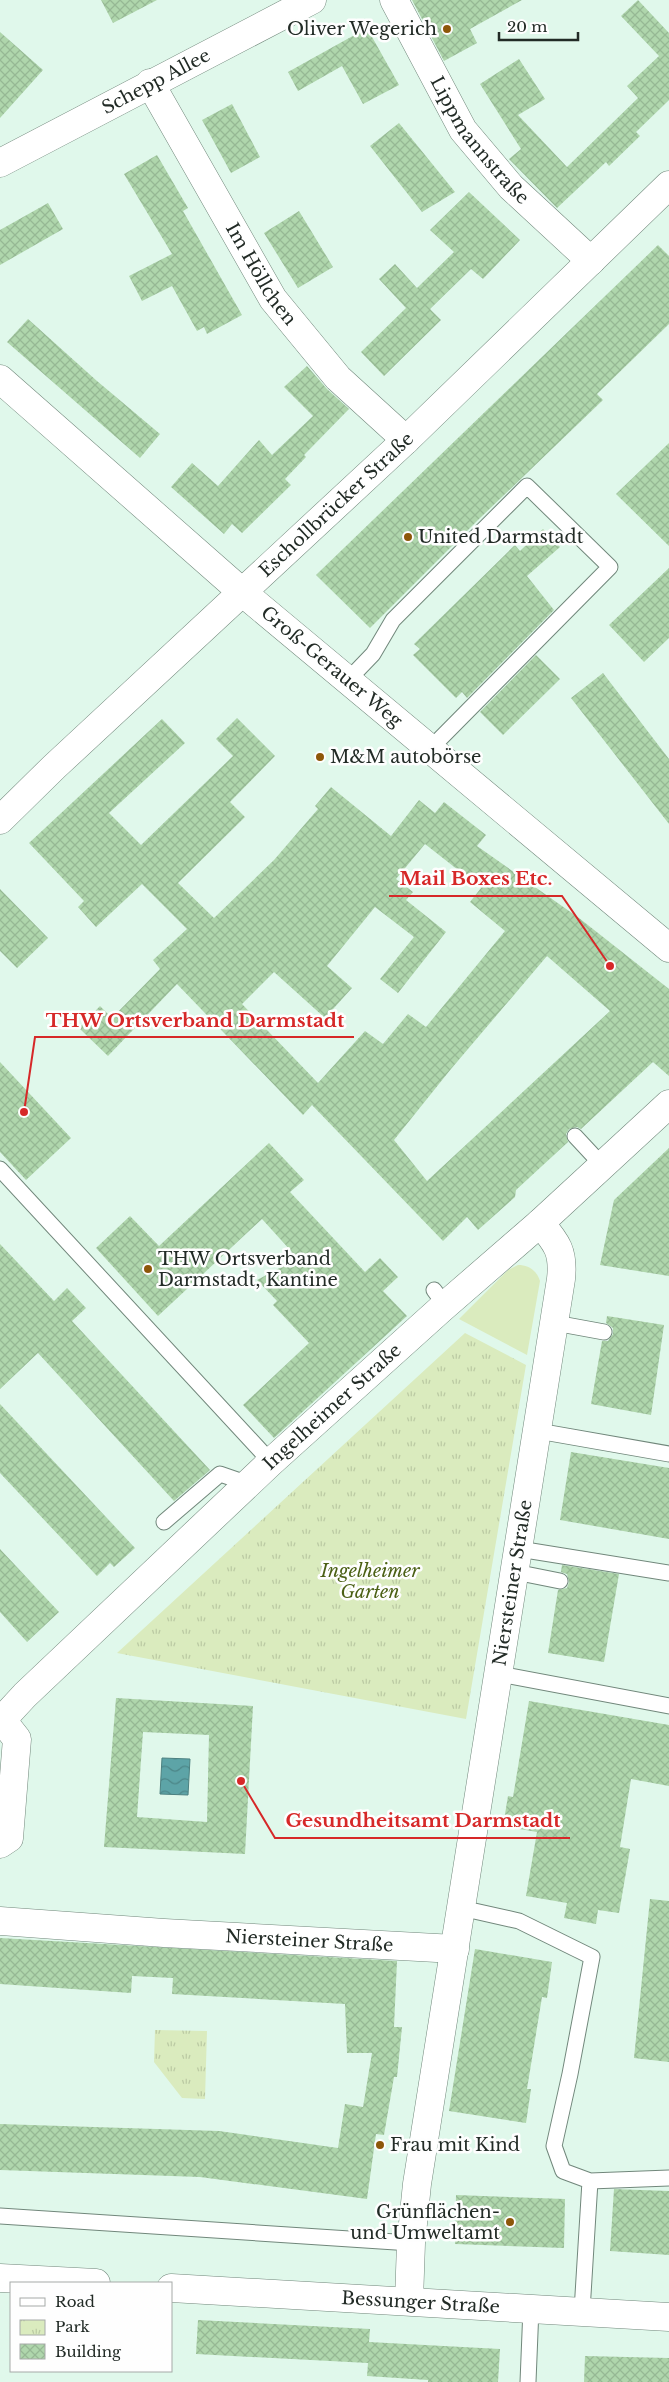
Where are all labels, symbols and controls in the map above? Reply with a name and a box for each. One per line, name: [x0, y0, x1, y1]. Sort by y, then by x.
scale bar: [499, 10, 578, 42]
text: 20 m: [507, 17, 547, 36]
place label: Oliver Wegerich: [287, 18, 437, 40]
marker: Oliver Wegerich: [441, 23, 453, 35]
street label: Schepp Allee: [98, 44, 214, 119]
street label: Lippmannstraße: [426, 73, 533, 209]
street label: Im Höllchen: [221, 219, 301, 330]
street label: Eschollbrücker Straße: [255, 428, 418, 582]
place label: United Darmstadt: [418, 526, 584, 548]
marker: United Darmstadt: [402, 531, 414, 543]
street label: Groß-Gerauer Weg: [257, 602, 407, 732]
place label: M&M autobörse: [330, 746, 481, 768]
marker: M&M autobörse: [314, 751, 326, 763]
callout: Mail Boxes Etc.: [389, 862, 562, 896]
text: Mail Boxes Etc.: [400, 867, 552, 890]
callout: THW Ortsverband Darmstadt: [35, 1003, 354, 1037]
text: THW Ortsverband Darmstadt: [46, 1009, 345, 1032]
place label: THW Ortsverband Darmstadt, Kantine: [158, 1248, 338, 1291]
marker: THW Ortsverband Darmstadt, Kantine: [142, 1263, 154, 1275]
street label: Ingelheimer Straße: [259, 1339, 406, 1475]
street label: Niersteiner Straße: [489, 1498, 537, 1668]
park label: Ingelheimer Garten: [320, 1560, 420, 1603]
callout: Gesundheitsamt Darmstadt: [275, 1804, 570, 1838]
text: Gesundheitsamt Darmstadt: [285, 1809, 561, 1832]
street label: Niersteiner Straße: [225, 1925, 394, 1957]
place label: Frau mit Kind: [390, 2134, 520, 2156]
marker: Frau mit Kind: [374, 2139, 386, 2151]
place label: Grünflächen- und Umweltamt: [350, 2201, 500, 2244]
marker: Grünflächen- und Umweltamt: [504, 2216, 516, 2228]
legend: [10, 2282, 172, 2372]
street label: Bessunger Straße: [341, 2287, 501, 2318]
text: Road: [55, 2292, 95, 2311]
text: Park: [55, 2317, 91, 2336]
text: Building: [55, 2342, 122, 2361]

